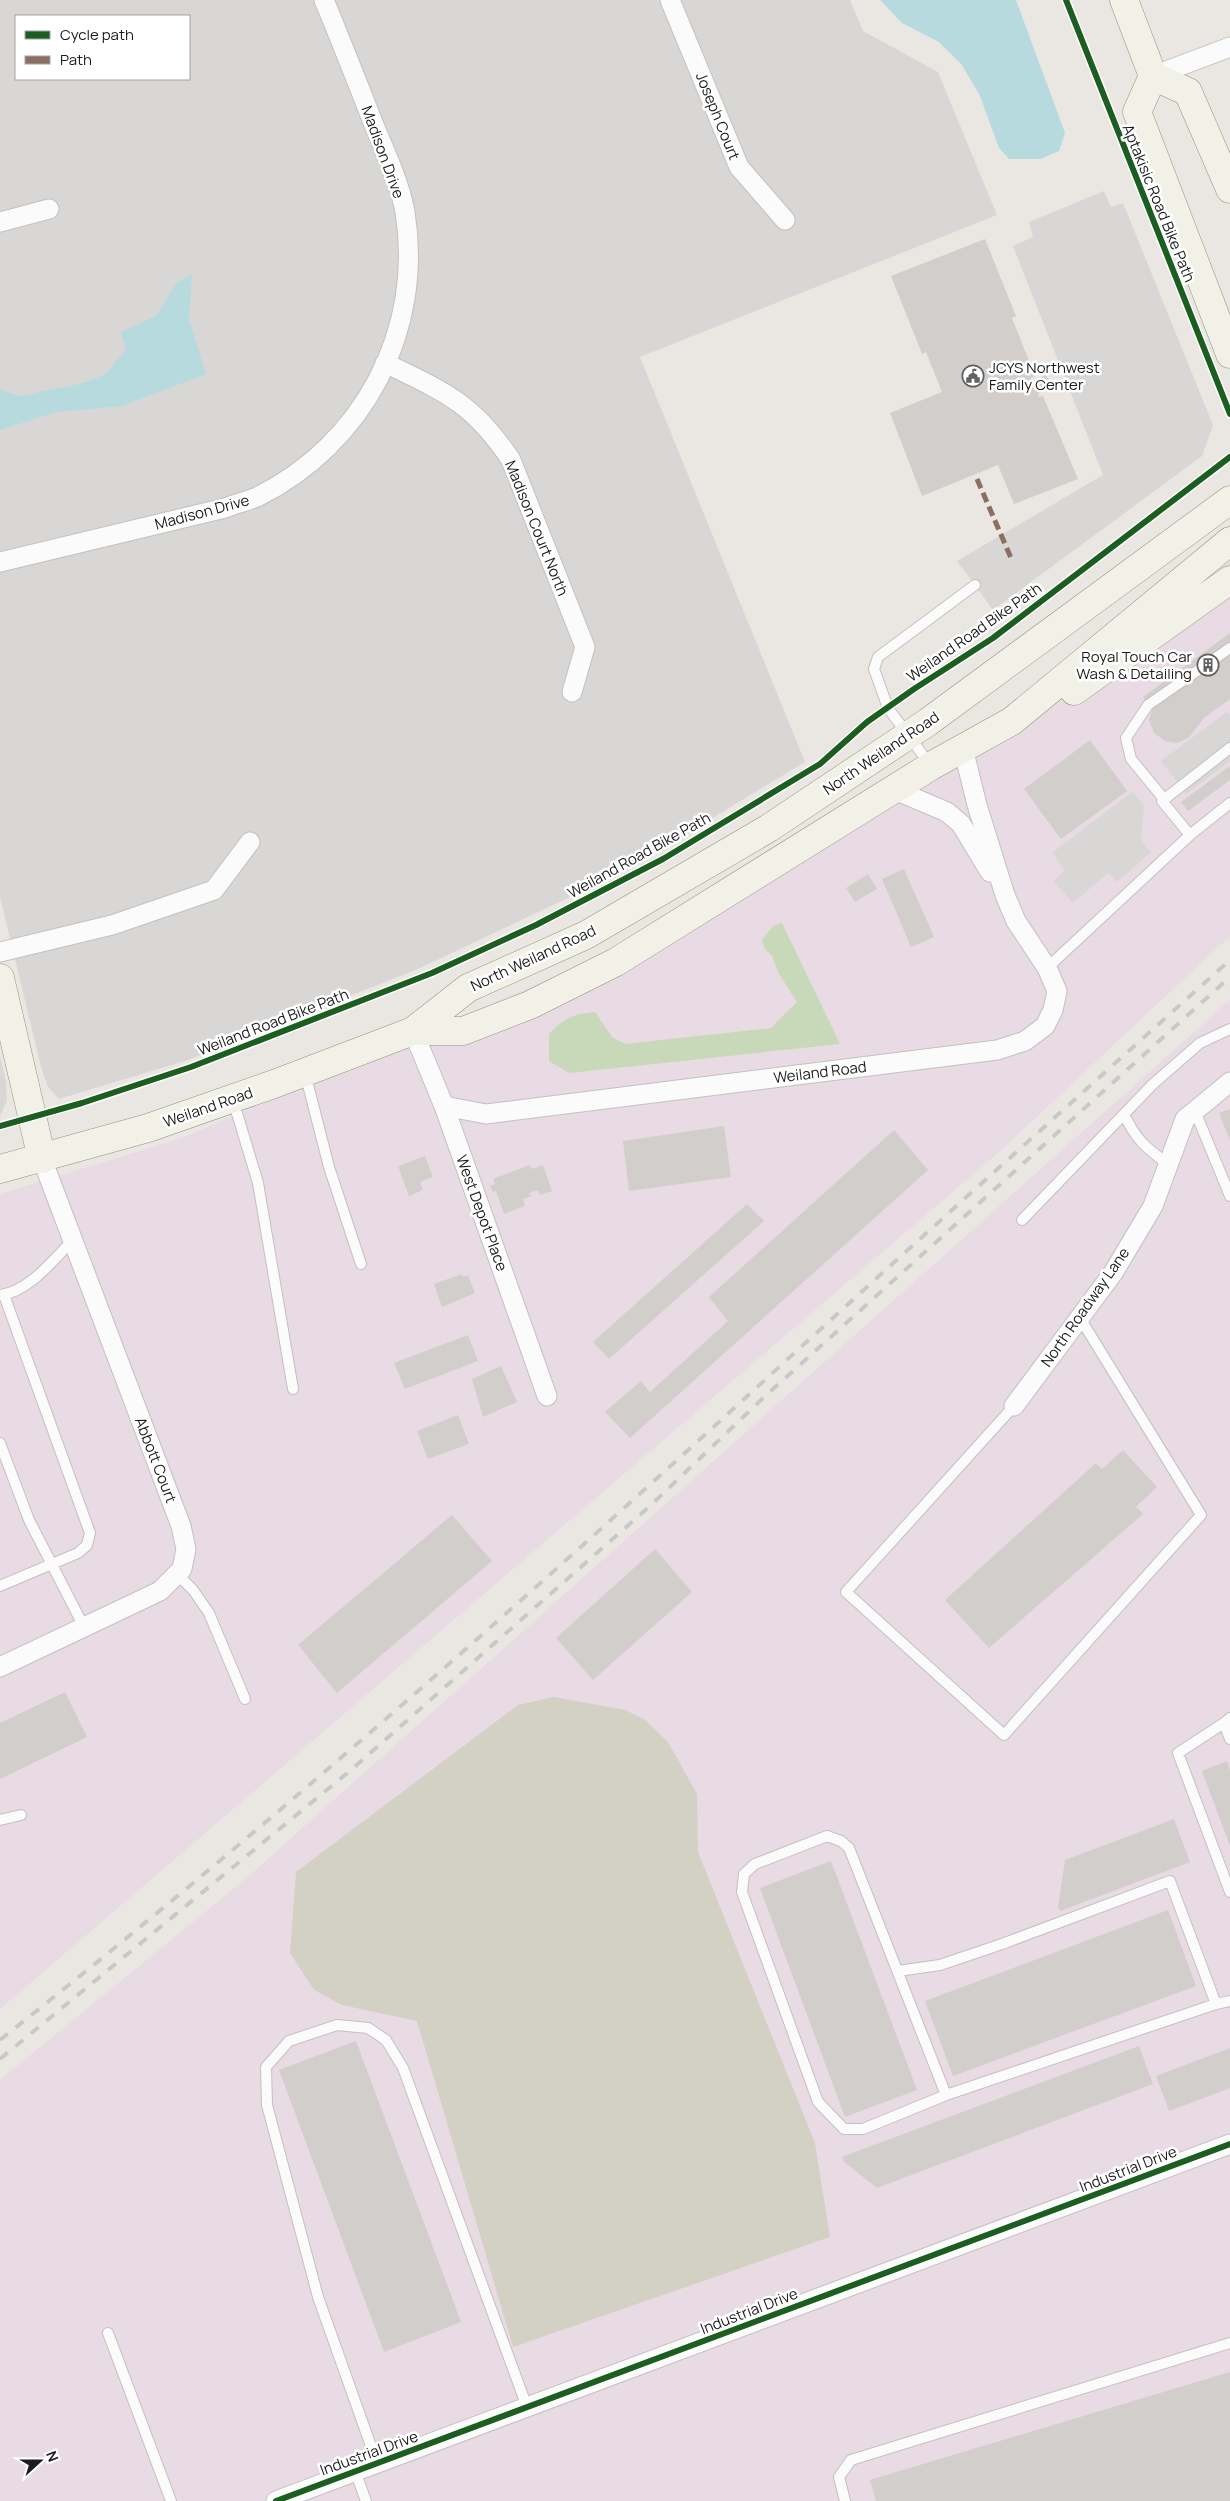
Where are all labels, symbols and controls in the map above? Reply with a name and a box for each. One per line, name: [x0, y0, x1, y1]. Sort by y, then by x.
legend: [15, 15, 190, 80]
text: Cycle path: [60, 24, 134, 45]
text: Path: [60, 49, 92, 70]
street label: Joseph Court: [691, 69, 745, 163]
street label: Madison Drive: [357, 103, 410, 201]
street label: Aptakisic Road Bike Path: [1118, 121, 1200, 285]
place label: JCYS Northwest Family Center: [989, 357, 1100, 395]
public building icon: JCYS Northwest Family Center: [961, 364, 985, 388]
street label: Madison Court North: [500, 457, 574, 599]
street label: Madison Drive: [152, 489, 252, 535]
street label: Weiland Road Bike Path: [902, 577, 1046, 687]
place label: Royal Touch Car Wash & Detailing: [1076, 646, 1193, 684]
building icon: Royal Touch Car Wash & Detailing: [1196, 653, 1220, 677]
street label: North Weiland Road: [819, 706, 943, 800]
street label: Weiland Road Bike Path: [564, 807, 714, 903]
street label: North Weiland Road: [467, 920, 599, 996]
street label: Weiland Road Bike Path: [194, 983, 352, 1061]
street label: Weiland Road: [772, 1056, 868, 1088]
street label: Weiland Road: [160, 1082, 256, 1132]
street label: West Depot Place: [451, 1152, 513, 1274]
street label: North Roadway Lane: [1036, 1243, 1134, 1371]
street label: Abbott Court: [130, 1414, 182, 1506]
street label: Industrial Drive: [1076, 2141, 1180, 2197]
street label: Industrial Drive: [697, 2283, 801, 2339]
street label: Industrial Drive: [317, 2425, 421, 2480]
north arrow: [15, 2436, 65, 2486]
text: N: [42, 2448, 63, 2464]

